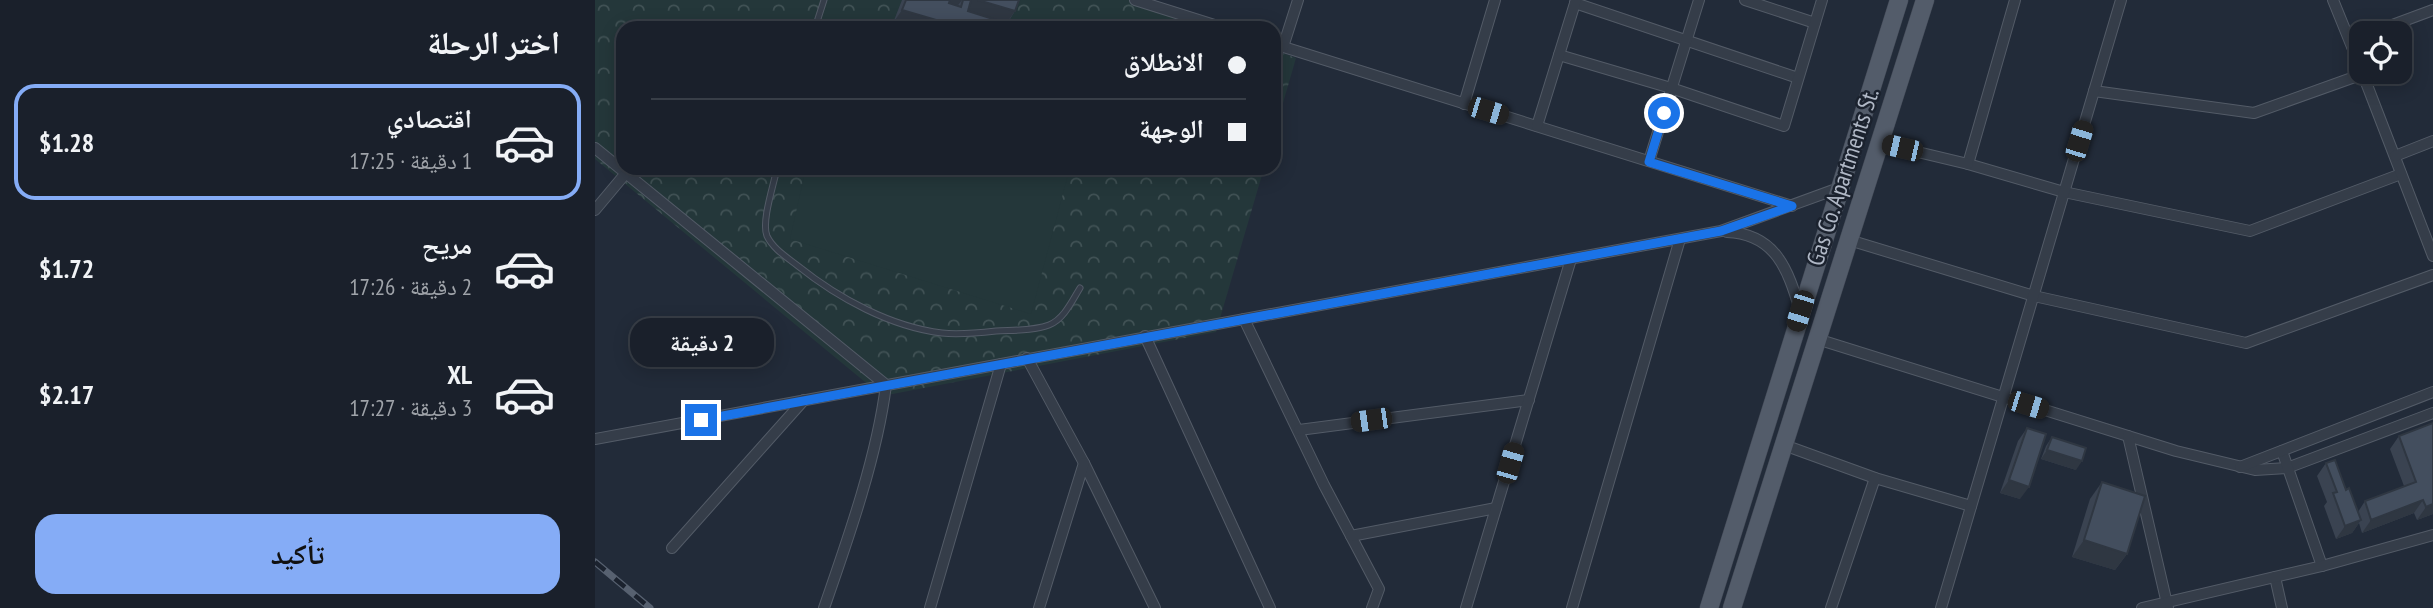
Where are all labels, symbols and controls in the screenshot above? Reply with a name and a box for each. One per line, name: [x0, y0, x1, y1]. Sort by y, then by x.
text: اختر الرحلة: [427, 21, 560, 63]
map controls: [2349, 21, 2412, 84]
button: locate: [2349, 21, 2412, 84]
text: الانطلاق: [1124, 45, 1204, 78]
street label: Gas Co. Apartments St.: [1799, 84, 1886, 269]
car: [1465, 95, 1512, 127]
route start: [1648, 97, 1680, 129]
text: اقتصادي: [387, 102, 472, 135]
icon: car: [493, 111, 556, 174]
text: الوجهة: [1139, 112, 1204, 145]
car: [2063, 118, 2096, 164]
text: $1.28: [39, 126, 94, 159]
car: [1880, 133, 1925, 163]
text: 1 دقيقة · 17:25: [349, 146, 472, 175]
text: مريح: [422, 228, 472, 261]
icon: car: [493, 237, 556, 300]
text: $1.72: [39, 252, 94, 285]
text: 2 دقيقة · 17:26: [349, 272, 472, 301]
car: [1784, 288, 1817, 334]
callout: 2 دقيقة: [629, 318, 773, 368]
text: 2 دقيقة: [670, 328, 734, 357]
text: XL: [447, 358, 472, 391]
icon: car: [493, 363, 556, 426]
text: $2.17: [39, 378, 94, 411]
car: [2005, 389, 2052, 421]
text: 3 دقيقة · 17:27: [349, 393, 472, 422]
route end: [685, 404, 717, 436]
car: [1349, 407, 1394, 433]
car: [1495, 440, 1526, 486]
button: تأكيد: [35, 514, 560, 594]

